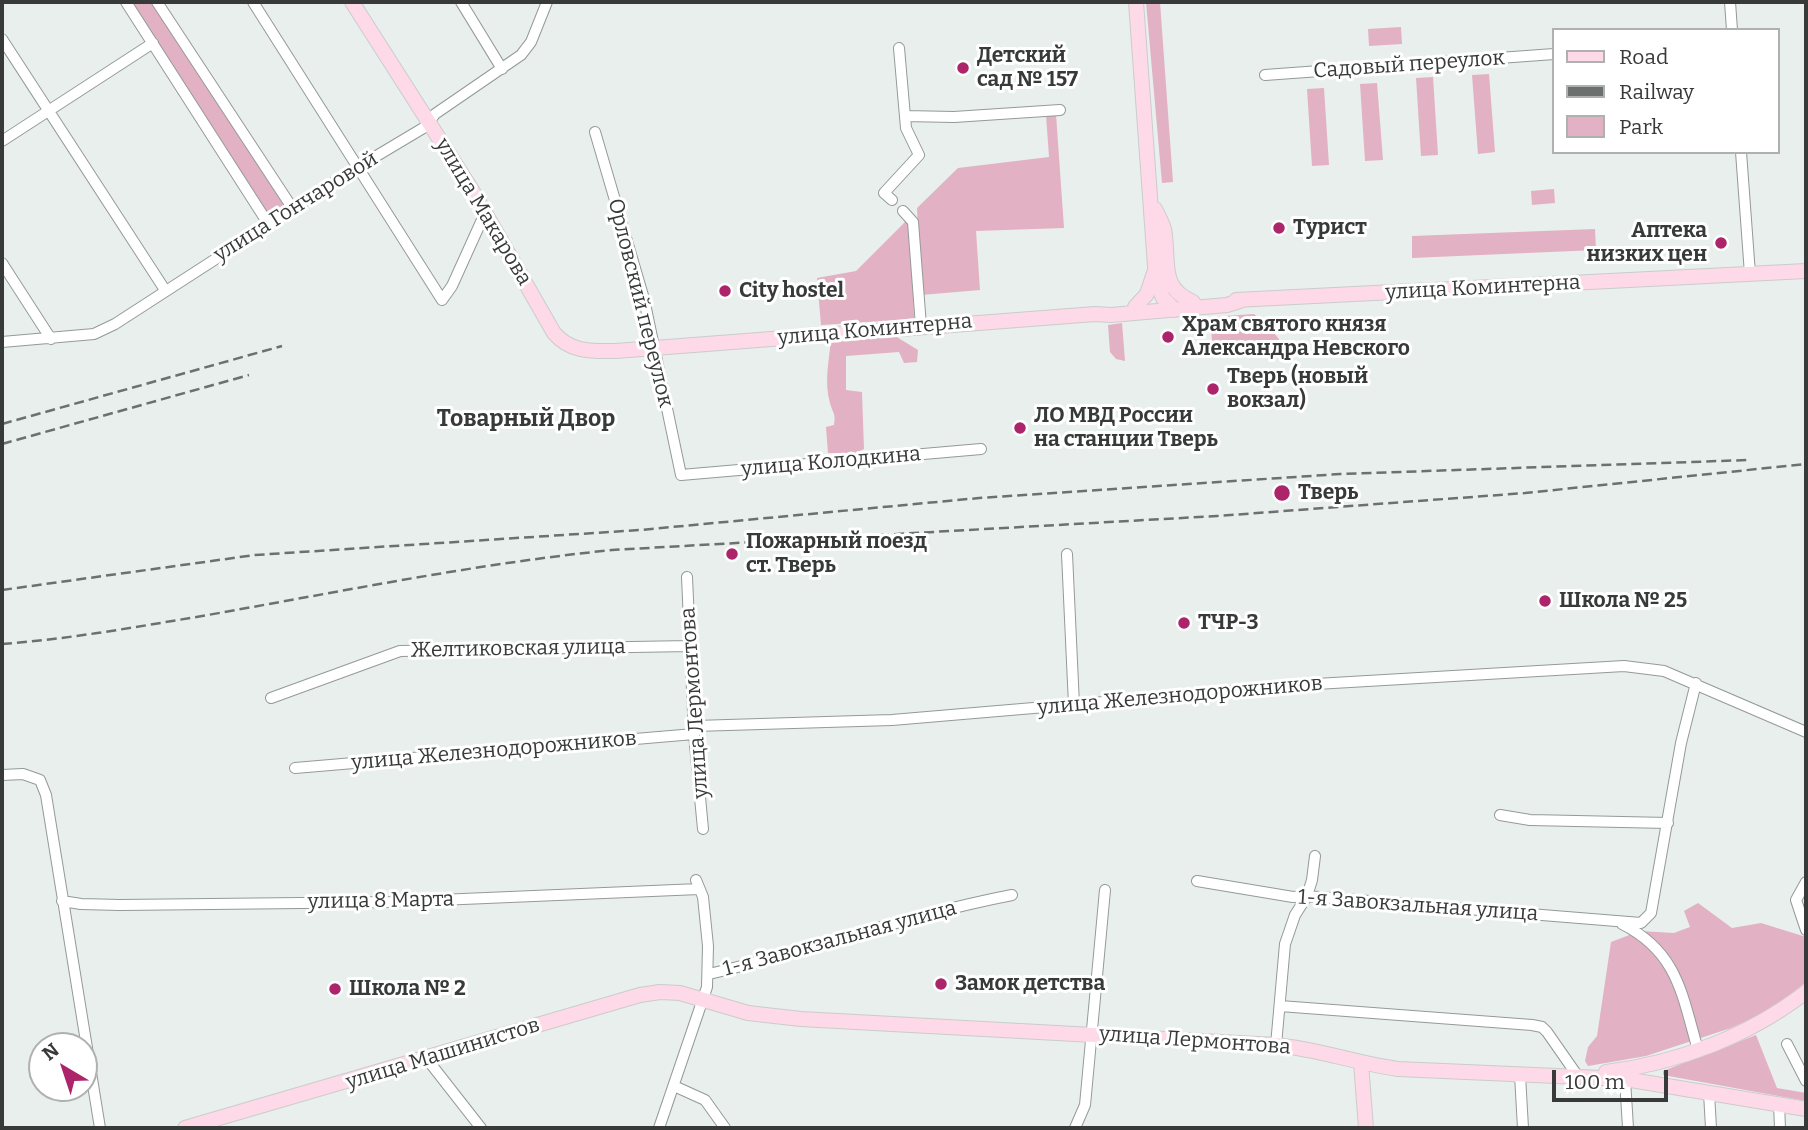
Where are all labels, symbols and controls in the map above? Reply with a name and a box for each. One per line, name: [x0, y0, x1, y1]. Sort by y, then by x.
legend: [1552, 28, 1780, 154]
place label: Детский сад № 157: [977, 43, 1078, 93]
text: Road: [1619, 44, 1668, 70]
street label: Садовый переулок: [1313, 46, 1505, 84]
marker: Детский сад № 157: [955, 60, 971, 76]
text: Railway: [1619, 79, 1694, 105]
text: Park: [1619, 114, 1663, 140]
street label: улица Макарова: [429, 134, 537, 290]
street label: улица Гончаровой: [209, 146, 383, 268]
street label: Орловский переулок: [602, 196, 678, 410]
place label: Турист: [1293, 215, 1367, 241]
place label: Аптека низких цен: [1586, 218, 1707, 268]
marker: Турист: [1271, 220, 1287, 236]
marker: Аптека низких цен: [1713, 235, 1729, 251]
street label: улица Коминтерна: [1385, 270, 1581, 306]
place label: City hostel: [739, 278, 844, 304]
marker: City hostel: [717, 283, 733, 299]
street label: улица Коминтерна: [777, 309, 973, 351]
place label: Храм святого князя Александра Невского: [1182, 312, 1410, 362]
marker: Храм святого князя Александра Невского: [1160, 329, 1176, 345]
place label: Тверь (новый вокзал): [1227, 364, 1368, 414]
marker: Тверь (новый вокзал): [1205, 381, 1221, 397]
place label: ЛО МВД России на станции Тверь: [1034, 403, 1218, 453]
district label: Товарный Двор: [437, 406, 615, 434]
marker: ЛО МВД России на станции Тверь: [1012, 420, 1028, 436]
street label: улица Колодкина: [740, 442, 922, 482]
place label: Тверь: [1298, 480, 1358, 506]
marker: Тверь: [1272, 483, 1292, 503]
place label: Пожарный поезд ст. Тверь: [746, 529, 927, 579]
marker: Пожарный поезд ст. Тверь: [724, 546, 740, 562]
place label: Школа № 25: [1559, 588, 1687, 614]
marker: Школа № 25: [1537, 593, 1553, 609]
street label: улица Лермонтова: [676, 606, 714, 800]
place label: ТЧР-3: [1198, 610, 1259, 636]
marker: ТЧР-3: [1176, 615, 1192, 631]
street label: Желтиковская улица: [410, 635, 626, 663]
street label: улица Железнодорожников: [1036, 671, 1324, 721]
street label: улица Железнодорожников: [350, 726, 638, 776]
street label: 1-я Завокзальная улица: [1297, 885, 1539, 927]
street label: улица 8 Марта: [308, 887, 454, 915]
street label: 1-я Завокзальная улица: [721, 896, 959, 982]
place label: Замок детства: [955, 971, 1105, 997]
place label: Школа № 2: [349, 976, 466, 1002]
marker: Замок детства: [933, 976, 949, 992]
marker: Школа № 2: [327, 981, 343, 997]
street label: улица Машинистов: [343, 1013, 543, 1095]
street label: улица Лермонтова: [1098, 1022, 1292, 1060]
north arrow: [28, 1032, 98, 1102]
text: N: [38, 1038, 64, 1065]
scale bar: [1556, 1056, 1672, 1100]
text: 100 m: [1565, 1069, 1625, 1095]

